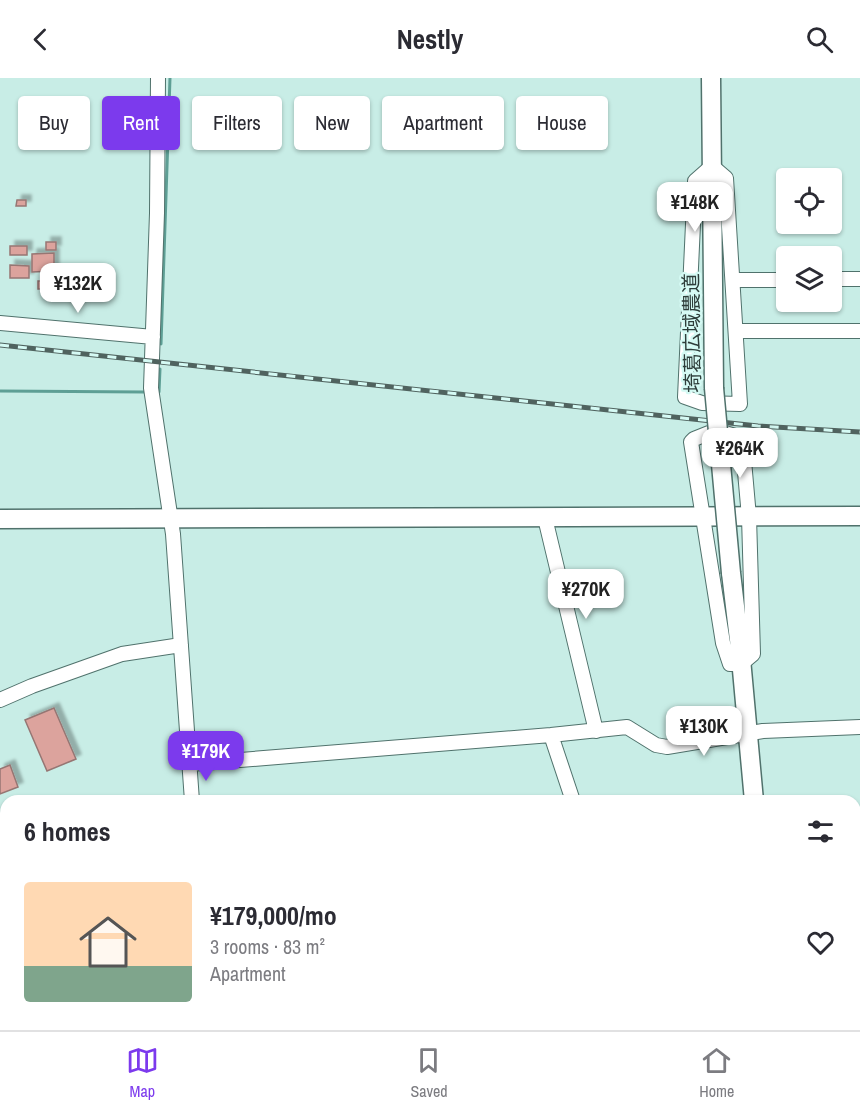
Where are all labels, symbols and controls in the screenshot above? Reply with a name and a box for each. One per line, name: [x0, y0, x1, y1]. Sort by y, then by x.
text: Nestly: [397, 21, 463, 57]
icon: back: [24, 23, 57, 56]
icon: search: [803, 23, 836, 56]
chip: Buy: [18, 96, 90, 150]
chip: Rent: [102, 96, 180, 150]
chip: Filters: [192, 96, 282, 150]
chip: New: [294, 96, 370, 150]
chip: Apartment: [382, 96, 504, 150]
chip: House: [516, 96, 608, 150]
map controls: [776, 168, 842, 312]
button: locate: [776, 168, 842, 234]
pin: ¥148K: [653, 182, 737, 233]
text: ¥148K: [671, 188, 719, 215]
button: layers: [776, 246, 842, 312]
pin: ¥132K: [36, 263, 120, 314]
text: ¥132K: [54, 269, 102, 296]
street label: 埼葛広域農道: [677, 273, 706, 393]
pin: ¥264K: [698, 428, 782, 479]
text: ¥264K: [716, 434, 764, 461]
pin: ¥270K: [544, 569, 628, 620]
text: ¥270K: [562, 575, 610, 602]
pin: ¥130K: [662, 706, 746, 757]
text: ¥130K: [680, 712, 728, 739]
pin: ¥179K: [164, 731, 248, 782]
text: ¥179K: [182, 737, 230, 764]
text: 6 homes: [24, 814, 111, 849]
icon: filters: [804, 815, 837, 848]
text: ¥179,000/mo: [210, 898, 337, 933]
icon: home: [72, 906, 144, 978]
icon: heart: [804, 926, 837, 959]
text: 3 rooms · 83 m²: [210, 933, 325, 960]
text: Apartment: [210, 960, 286, 987]
tab: Map: [126, 1044, 159, 1102]
tab: Saved: [410, 1044, 448, 1102]
tab: Home: [699, 1044, 734, 1102]

